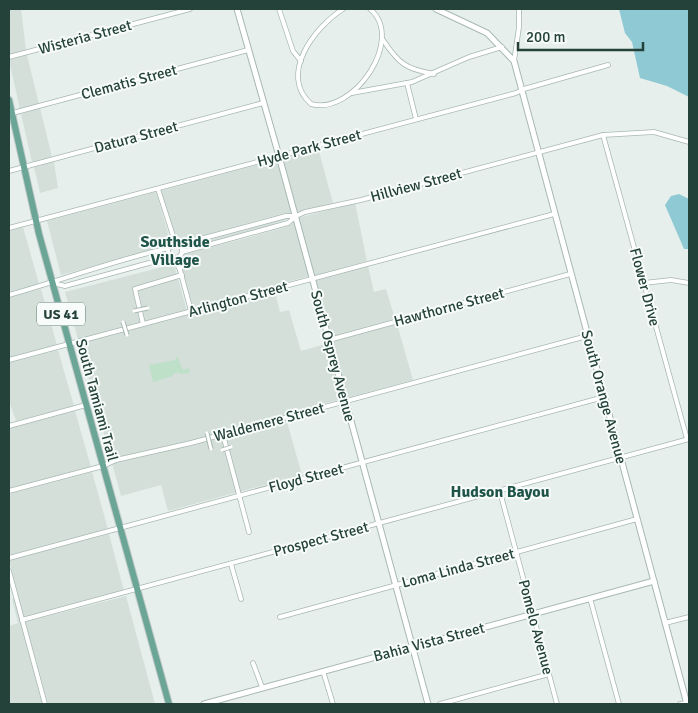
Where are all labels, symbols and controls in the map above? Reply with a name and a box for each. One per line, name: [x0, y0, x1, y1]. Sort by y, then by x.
street label: Wisteria Street: [36, 16, 134, 58]
scale bar: [518, 20, 643, 52]
text: 200 m: [526, 28, 566, 46]
street label: Clematis Street: [79, 61, 179, 103]
street label: Datura Street: [92, 117, 180, 157]
street label: Hyde Park Street: [255, 125, 363, 171]
street label: Hillview Street: [368, 164, 464, 206]
district label: Southside Village: [140, 232, 210, 270]
street label: Flower Drive: [626, 246, 664, 328]
street label: Arlington Street: [186, 277, 290, 321]
street label: Hawthorne Street: [392, 284, 506, 330]
street label: South Osprey Avenue: [307, 288, 359, 424]
road number: US 41: [37, 302, 85, 326]
street label: South Orange Avenue: [577, 328, 631, 466]
street label: South Tamiami Trail: [72, 337, 122, 463]
street label: Waldemere Street: [212, 399, 326, 445]
street label: Floyd Street: [267, 459, 345, 497]
district label: Hudson Bayou: [451, 482, 550, 502]
street label: Prospect Street: [271, 518, 371, 560]
street label: Loma Linda Street: [400, 544, 516, 592]
street label: Pomelo Avenue: [515, 578, 557, 676]
street label: Bahia Vista Street: [371, 619, 487, 665]

